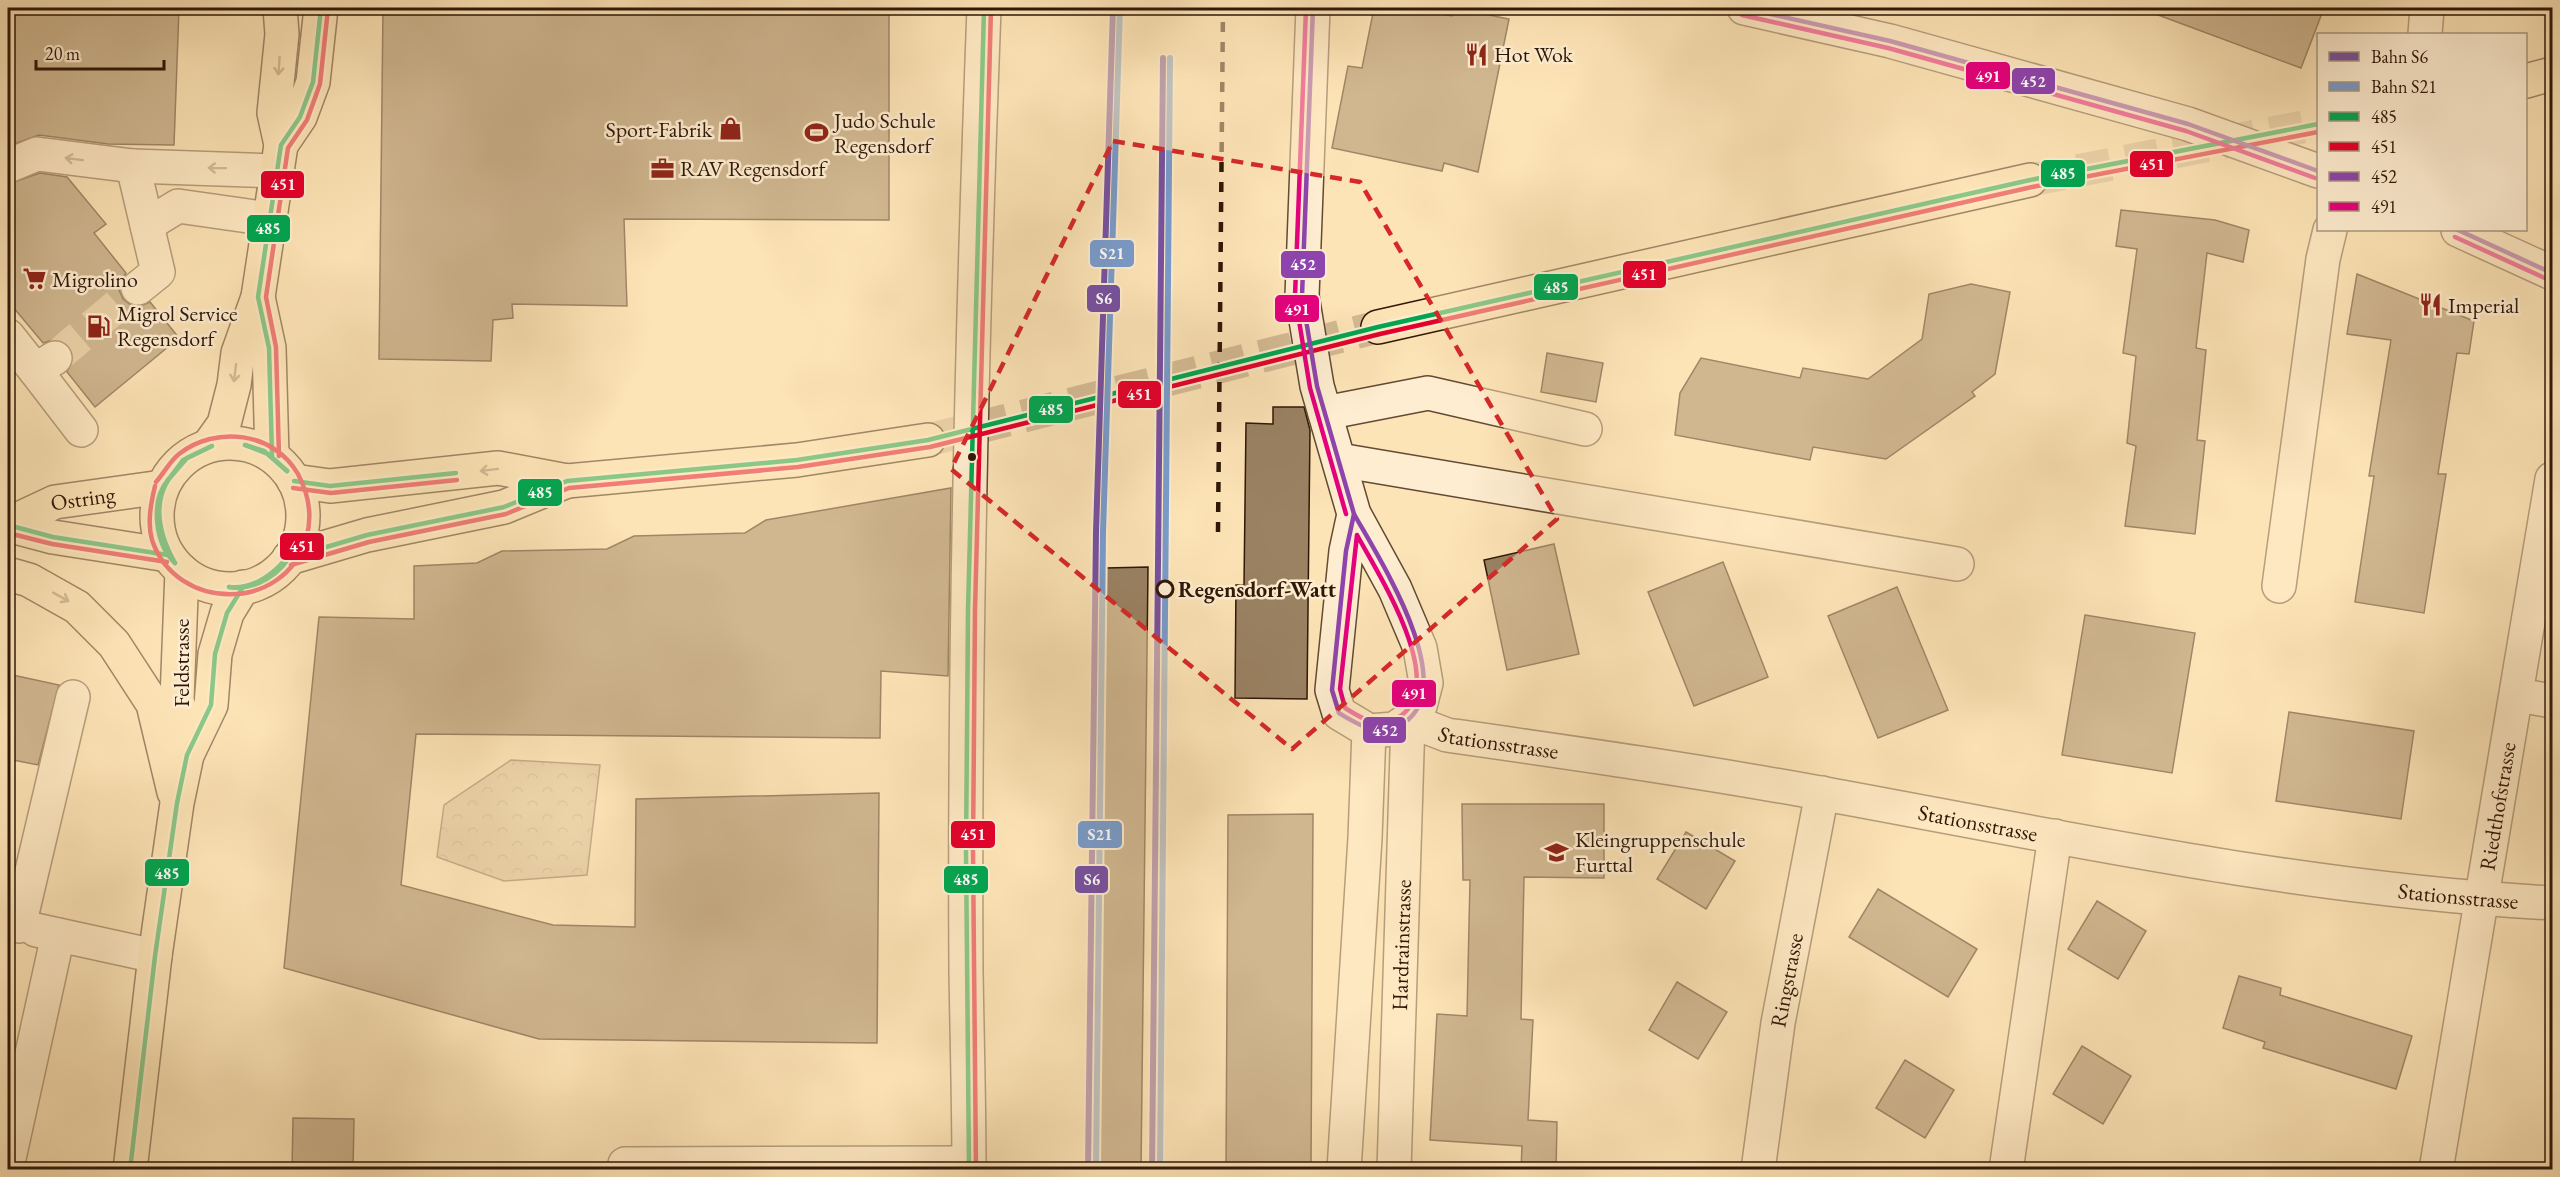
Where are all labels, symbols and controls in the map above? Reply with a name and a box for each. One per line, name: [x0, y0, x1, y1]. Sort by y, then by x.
scale bar: [36, 33, 164, 71]
legend: [2317, 33, 2527, 231]
place label: Hot Wok: [1494, 40, 1574, 69]
restaurant icon: Hot Wok: [1463, 41, 1489, 67]
text: 20 m: [45, 42, 80, 65]
text: Bahn S6: [2371, 45, 2428, 68]
one-way arrow: [274, 55, 285, 75]
line badge: 491: [1965, 61, 2011, 90]
text: 491: [1975, 66, 2001, 87]
line badge: 452: [2011, 67, 2056, 95]
text: 452: [2020, 71, 2046, 92]
text: Bahn S21: [2371, 75, 2437, 98]
text: 485: [2371, 105, 2397, 128]
place label: Judo Schule Regensdorf: [832, 106, 936, 160]
place label: Sport-Fabrik: [605, 115, 713, 144]
shop icon: Sport-Fabrik: [717, 116, 743, 142]
sports icon: Judo Schule Regensdorf: [803, 120, 829, 146]
text: 451: [2371, 135, 2397, 158]
line badge: 451: [2129, 150, 2174, 178]
one-way arrow: [65, 153, 85, 164]
place label: RAV Regensdorf: [680, 154, 828, 183]
text: 451: [2139, 154, 2165, 175]
office icon: RAV Regensdorf: [649, 155, 675, 181]
line badge: 485: [2040, 159, 2086, 188]
one-way arrow: [208, 162, 228, 173]
text: 485: [2050, 163, 2076, 184]
text: 452: [2371, 165, 2397, 188]
line badge: 451: [260, 170, 305, 199]
text: 451: [270, 174, 296, 195]
text: 491: [2371, 195, 2397, 218]
line badge: 485: [246, 214, 291, 243]
text: 485: [255, 218, 281, 239]
line badge: S21: [1089, 239, 1135, 268]
text: S21: [1100, 243, 1124, 264]
line badge: 452: [1280, 250, 1326, 279]
text: 452: [1290, 254, 1316, 275]
line badge: 451: [1622, 260, 1667, 289]
text: 451: [1631, 264, 1657, 285]
place label: Migrolino: [52, 265, 138, 294]
supermarket icon: Migrolino: [21, 266, 47, 292]
line badge: 485: [1533, 273, 1579, 301]
text: 485: [1543, 277, 1569, 298]
line badge: S6: [1086, 284, 1121, 313]
text: S6: [1096, 288, 1113, 309]
place label: Imperial: [2448, 291, 2519, 320]
restaurant icon: Imperial: [2417, 292, 2443, 318]
line badge: 491: [1274, 294, 1320, 323]
place label: Migrol Service Regensdorf: [117, 299, 238, 353]
text: 491: [1284, 299, 1310, 320]
fuel station icon: Migrol Service Regensdorf: [86, 313, 112, 339]
one-way arrow: [230, 362, 241, 382]
line badge: 451: [1117, 380, 1162, 409]
text: 451: [1126, 384, 1152, 405]
line badge: 485: [1028, 395, 1074, 424]
text: 485: [1038, 399, 1064, 420]
unlabelled marker: [966, 451, 978, 463]
one-way arrow: [479, 465, 499, 476]
line badge: 485: [517, 478, 563, 507]
street label: Ostring: [49, 480, 117, 517]
text: 485: [527, 482, 553, 503]
line badge: 451: [279, 532, 325, 561]
text: 451: [289, 536, 315, 557]
place label: Regensdorf-Watt: [1178, 575, 1337, 604]
marker: Regensdorf-Watt: [1156, 580, 1174, 598]
one-way arrow: [52, 592, 69, 604]
street label: Feldstrasse: [167, 618, 196, 707]
line badge: 491: [1391, 679, 1437, 708]
text: 491: [1401, 683, 1427, 704]
line badge: 452: [1362, 716, 1407, 744]
street label: Stationsstrasse: [1434, 719, 1561, 766]
text: 452: [1372, 720, 1398, 741]
street label: Riedthofstrasse: [2473, 739, 2523, 873]
street label: Stationsstrasse: [1916, 798, 2040, 848]
line badge: 451: [950, 820, 996, 849]
line badge: S21: [1077, 820, 1123, 849]
text: 451: [960, 824, 986, 845]
text: S21: [1088, 824, 1112, 845]
place label: Kleingruppenschule Furttal: [1575, 825, 1746, 879]
school or university icon: Kleingruppenschule Furttal: [1544, 839, 1570, 865]
line badge: 485: [144, 858, 190, 887]
text: 485: [154, 863, 180, 884]
line badge: 485: [943, 865, 989, 894]
line badge: S6: [1074, 865, 1109, 894]
text: 485: [953, 869, 979, 890]
text: S6: [1084, 869, 1101, 890]
street label: Stationsstrasse: [2396, 876, 2520, 916]
street label: Hardrainstrasse: [1385, 879, 1418, 1011]
street label: Ringstrasse: [1764, 930, 1810, 1030]

